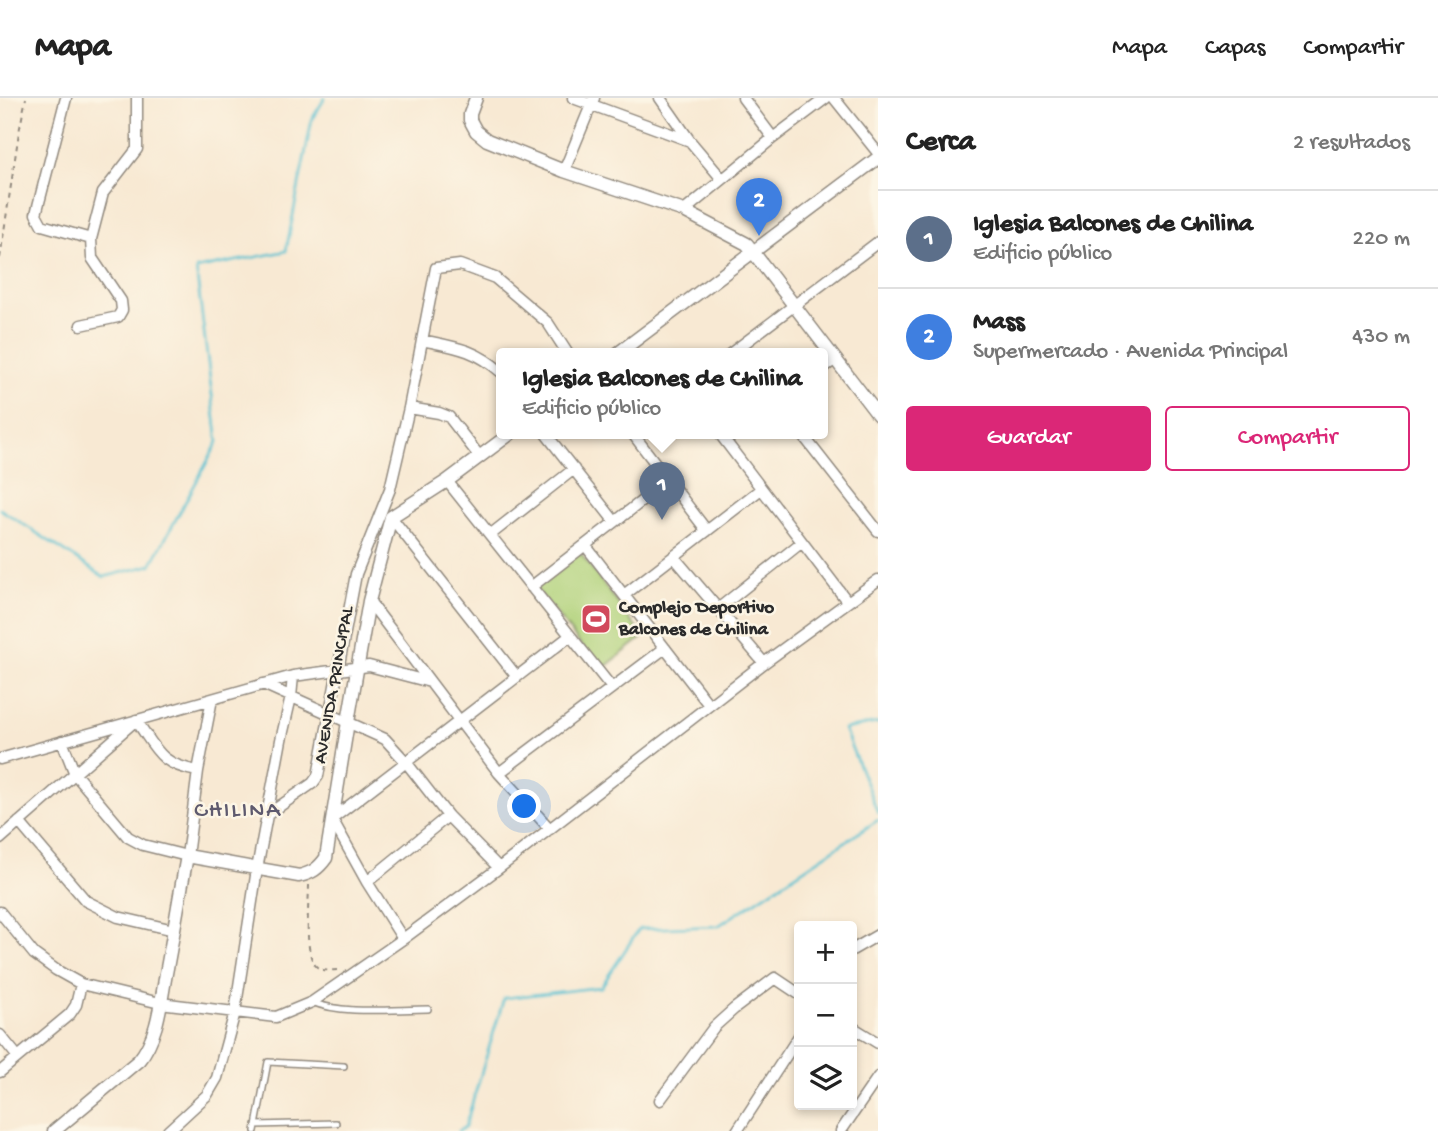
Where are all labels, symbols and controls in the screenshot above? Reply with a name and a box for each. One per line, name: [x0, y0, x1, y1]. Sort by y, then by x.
text: Mapa: [35, 29, 111, 67]
text: Mapa: [1112, 34, 1167, 63]
text: Capas: [1205, 34, 1265, 63]
text: Compartir: [1303, 34, 1403, 63]
text: Cerca: [906, 126, 975, 161]
text: 2 resultados: [1293, 130, 1410, 157]
pin: 2: [736, 178, 782, 236]
text: Iglesia Balcones de Chilina: [973, 210, 1253, 241]
text: 1: [924, 226, 934, 253]
text: 220 m: [1353, 226, 1410, 253]
text: Edificio público: [973, 241, 1112, 268]
text: Mass: [973, 308, 1025, 339]
text: 2: [923, 324, 935, 351]
text: 430 m: [1352, 324, 1410, 351]
text: Supermercado · Avenida Principal: [973, 339, 1288, 366]
popup: [496, 348, 828, 439]
text: Iglesia Balcones de Chilina: [522, 365, 802, 396]
text: Edificio público: [522, 396, 661, 423]
button: Guardar: [906, 406, 1151, 471]
button: Compartir: [1165, 406, 1410, 471]
pin: 1: [639, 462, 685, 520]
place label: Complejo Deportivo Balcones de Chilina: [618, 597, 774, 642]
sports icon: Complejo Deportivo Balcones de Chilina: [579, 602, 613, 636]
street label: AVENIDA PRINCIPAL: [310, 603, 360, 766]
your location: [507, 789, 541, 823]
district label: CHILINA: [194, 798, 282, 825]
map controls: [794, 921, 857, 1110]
button: +: [794, 921, 857, 984]
button: −: [794, 984, 857, 1047]
button: layers: [794, 1047, 857, 1110]

